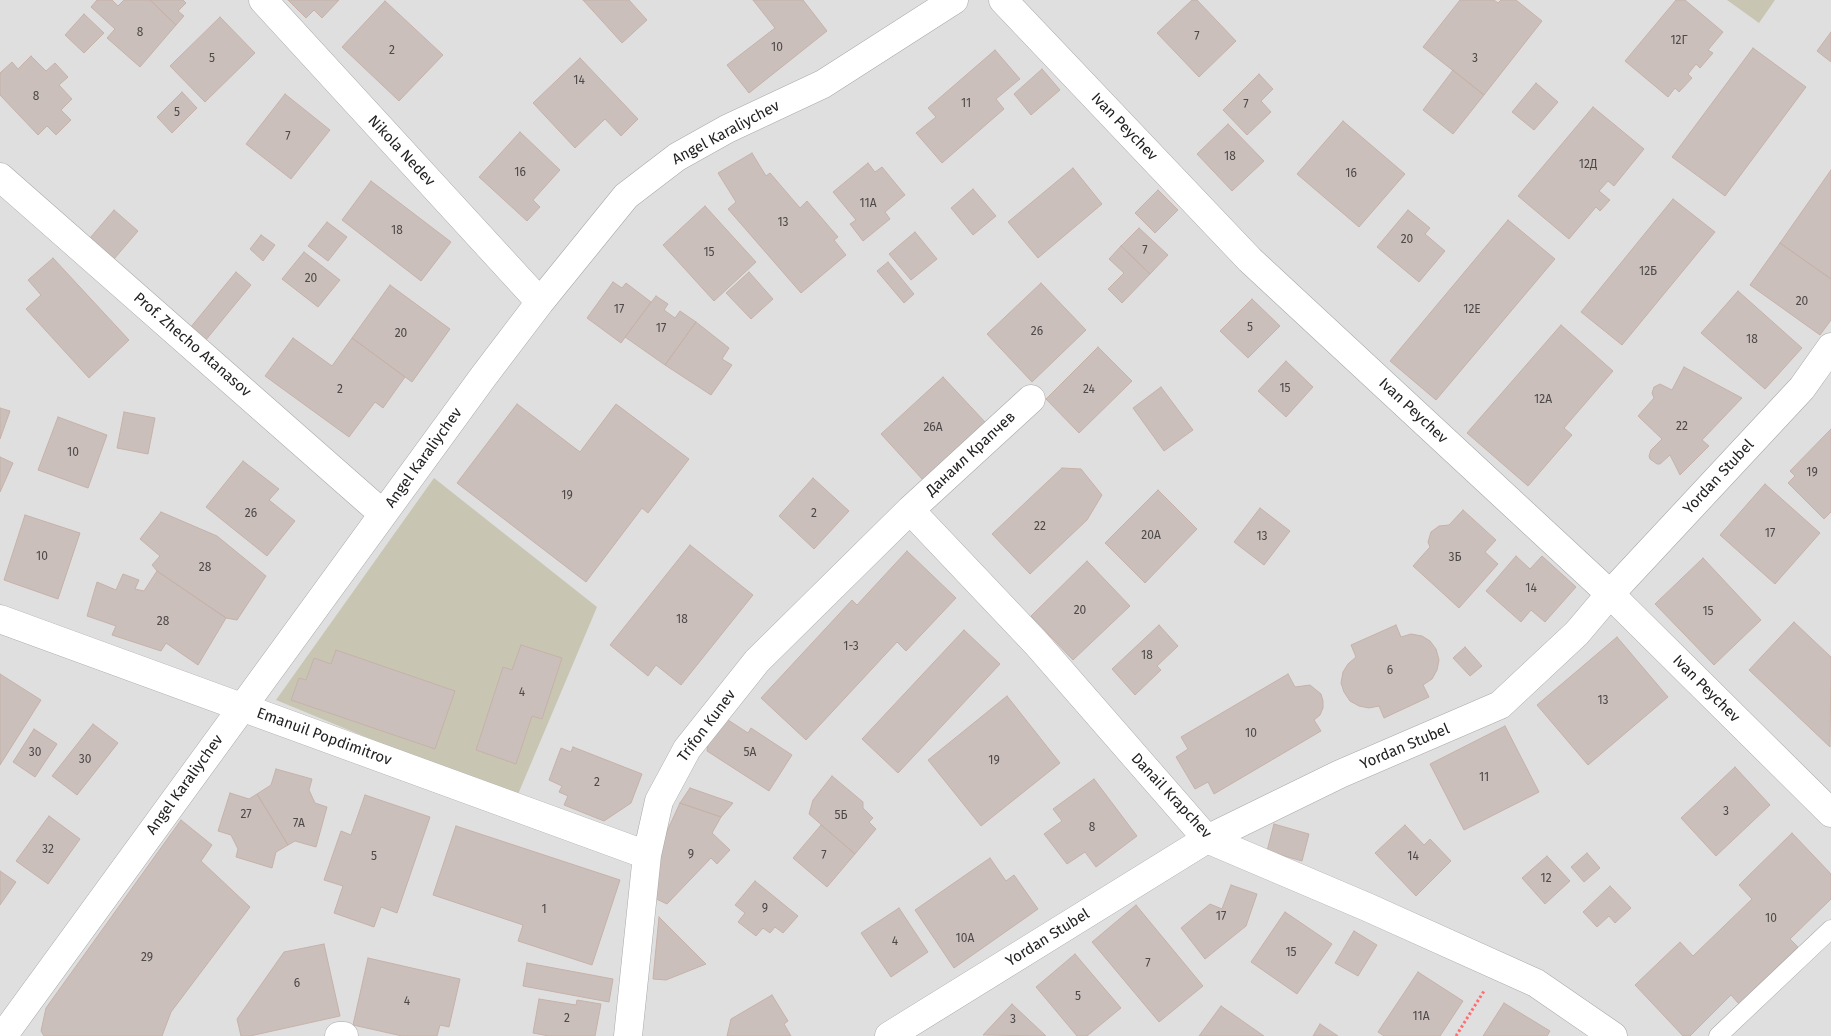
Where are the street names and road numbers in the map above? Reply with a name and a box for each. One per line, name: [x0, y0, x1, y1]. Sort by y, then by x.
street label: Ivan Peychev: [1087, 89, 1161, 165]
street label: Angel Karaliychev: [669, 97, 783, 169]
street label: Nikola Nedev: [364, 112, 438, 190]
street label: Prof. Zhecho Atanasov: [130, 289, 254, 401]
street label: Ivan Peychev: [1375, 375, 1451, 447]
street label: Angel Karaliychev: [382, 405, 466, 511]
street label: Данаил Крапчев: [923, 408, 1019, 500]
street label: Yordan Stubel: [1680, 436, 1758, 518]
street label: Ivan Peychev: [1669, 652, 1743, 726]
street label: Trifon Kunev: [674, 686, 740, 766]
street label: Emanuil Popdimitrov: [254, 704, 394, 770]
street label: Yordan Stubel: [1358, 720, 1452, 774]
street label: Angel Karaliychev: [143, 732, 227, 838]
street label: Danail Krapchev: [1127, 750, 1215, 842]
street label: Yordan Stubel: [1003, 905, 1093, 971]

